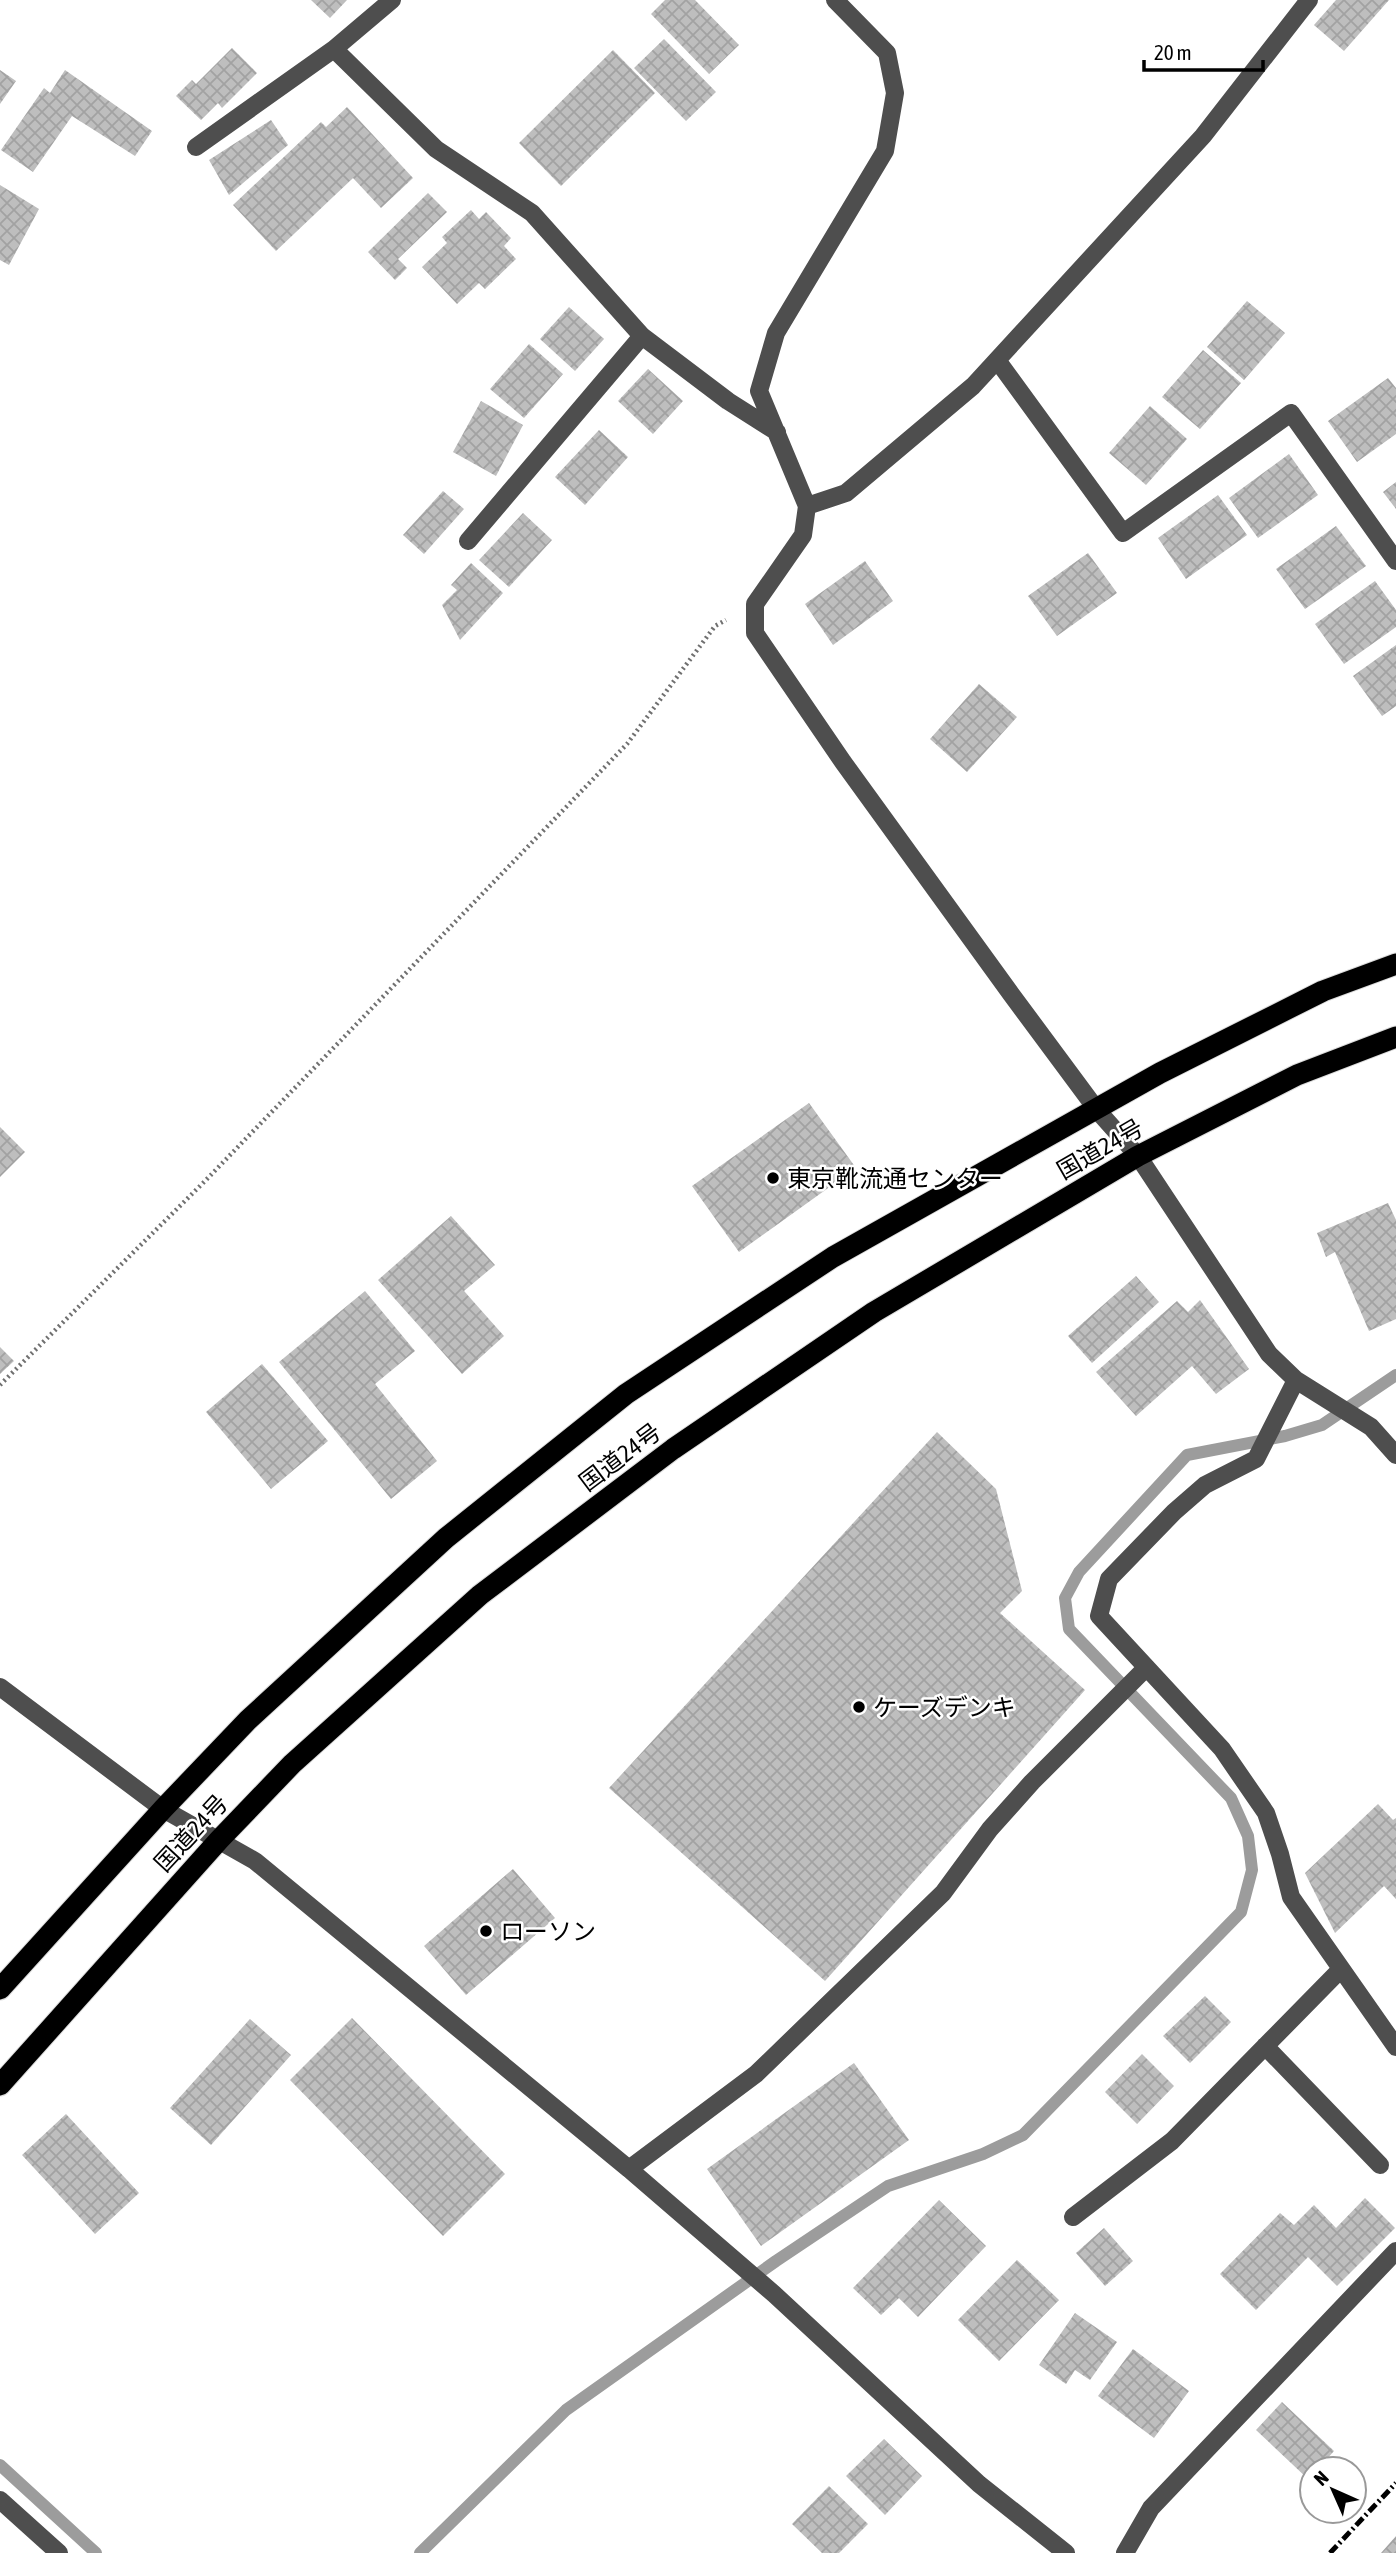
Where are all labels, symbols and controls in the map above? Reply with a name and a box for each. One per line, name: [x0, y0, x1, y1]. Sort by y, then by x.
scale bar: [1144, 28, 1263, 72]
text: 20 m: [1154, 40, 1192, 64]
street label: 国道24号: [1052, 1114, 1148, 1184]
place label: 東京靴流通センター: [787, 1165, 1003, 1192]
marker: 東京靴流通センター: [765, 1170, 781, 1186]
street label: 国道24号: [574, 1418, 666, 1496]
place label: ケーズデンキ: [873, 1694, 1016, 1721]
marker: ケーズデンキ: [851, 1699, 867, 1715]
street label: 国道24号: [149, 1789, 233, 1877]
place label: ローソン: [500, 1918, 596, 1945]
marker: ローソン: [478, 1923, 494, 1939]
north arrow: [1298, 2455, 1368, 2525]
text: N: [1309, 2466, 1333, 2490]

